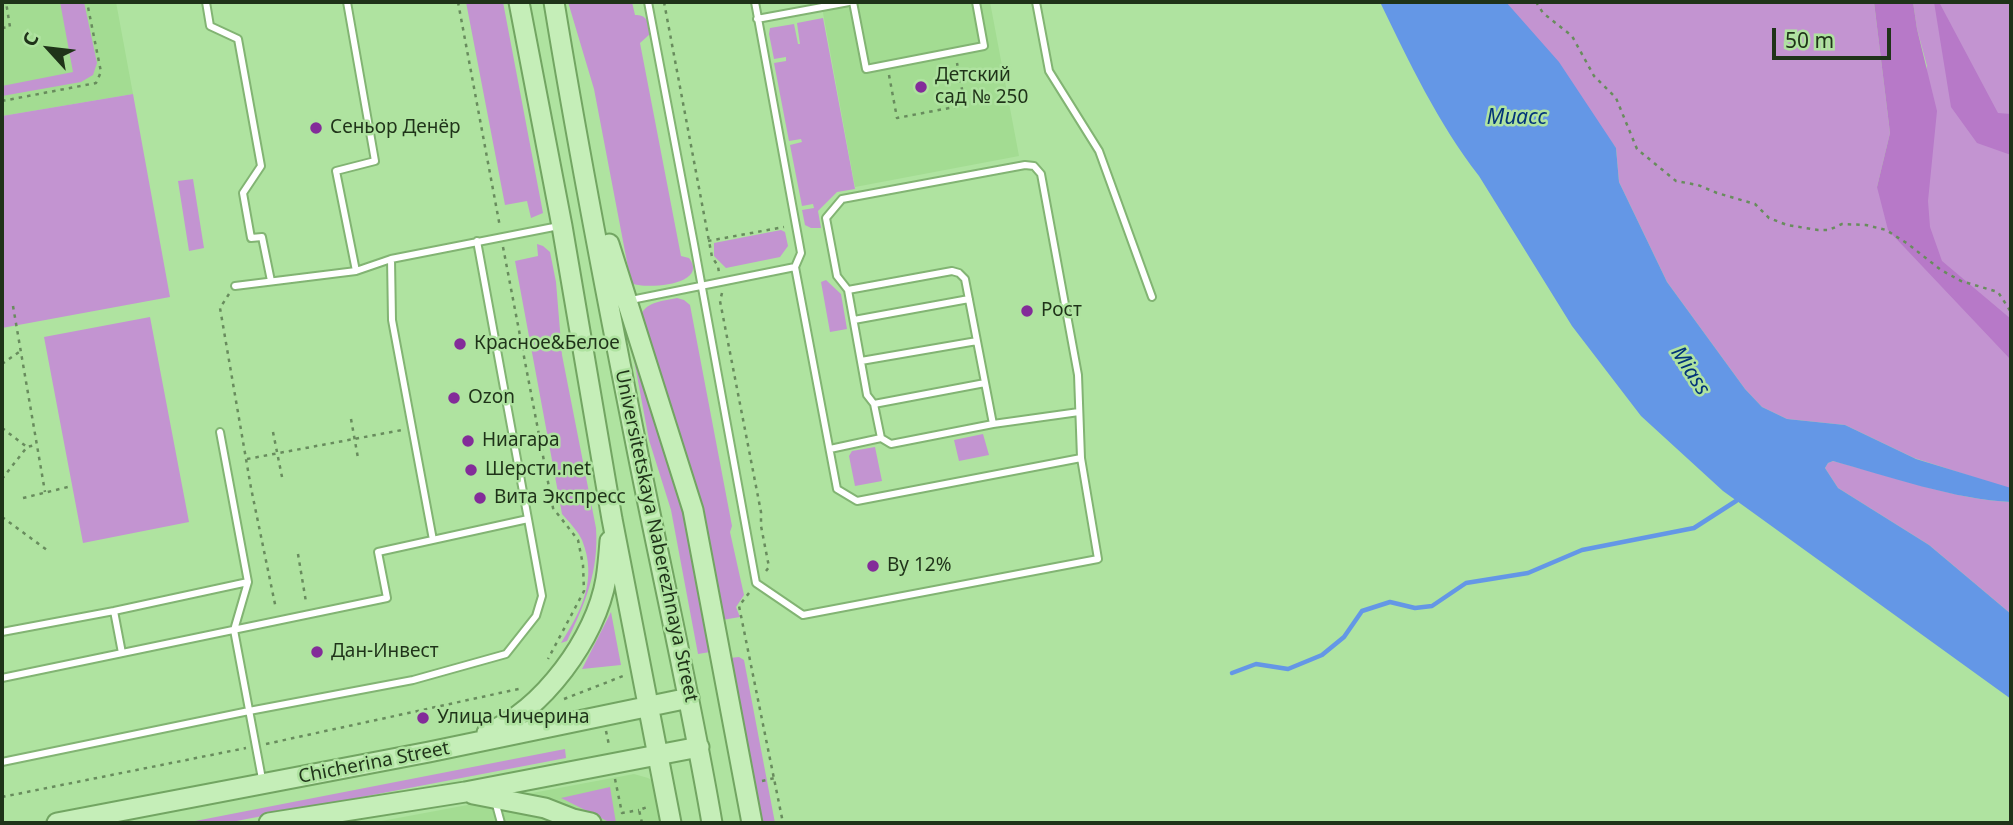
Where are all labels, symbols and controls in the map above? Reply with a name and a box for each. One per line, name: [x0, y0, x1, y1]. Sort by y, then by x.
north arrow: [14, 14, 84, 84]
scale bar: [1775, 14, 1894, 58]
text: 50 m: [1785, 26, 1834, 54]
text: С: [16, 28, 45, 51]
place label: Детский сад № 250: [935, 65, 1028, 109]
marker: Детский сад № 250: [913, 79, 929, 95]
water label: Миасс: [1487, 105, 1547, 131]
place label: Сеньор Денёр: [330, 117, 460, 139]
marker: Сеньор Денёр: [308, 120, 324, 136]
place label: Рост: [1041, 300, 1082, 322]
marker: Рост: [1019, 303, 1035, 319]
place label: Красное&Белое: [474, 333, 620, 355]
marker: Красное&Белое: [452, 336, 468, 352]
water label: Miass: [1665, 342, 1715, 400]
street label: Universitetskaya Naberezhnaya Street: [610, 368, 702, 704]
place label: Ozon: [468, 387, 515, 409]
marker: Ozon: [446, 390, 462, 406]
place label: Ниагара: [482, 430, 559, 452]
marker: Ниагара: [460, 433, 476, 449]
place label: Шерсти.net: [485, 459, 591, 481]
marker: Шерсти.net: [463, 462, 479, 478]
place label: Вита Экспресс: [494, 487, 626, 509]
marker: Вита Экспресс: [472, 490, 488, 506]
place label: Ву 12%: [887, 555, 951, 577]
marker: Ву 12%: [865, 558, 881, 574]
place label: Дан-Инвест: [331, 641, 439, 663]
marker: Дан-Инвест: [309, 644, 325, 660]
place label: Улица Чичерина: [437, 707, 590, 729]
marker: Улица Чичерина: [415, 710, 431, 726]
street label: Chicherina Street: [297, 737, 451, 789]

